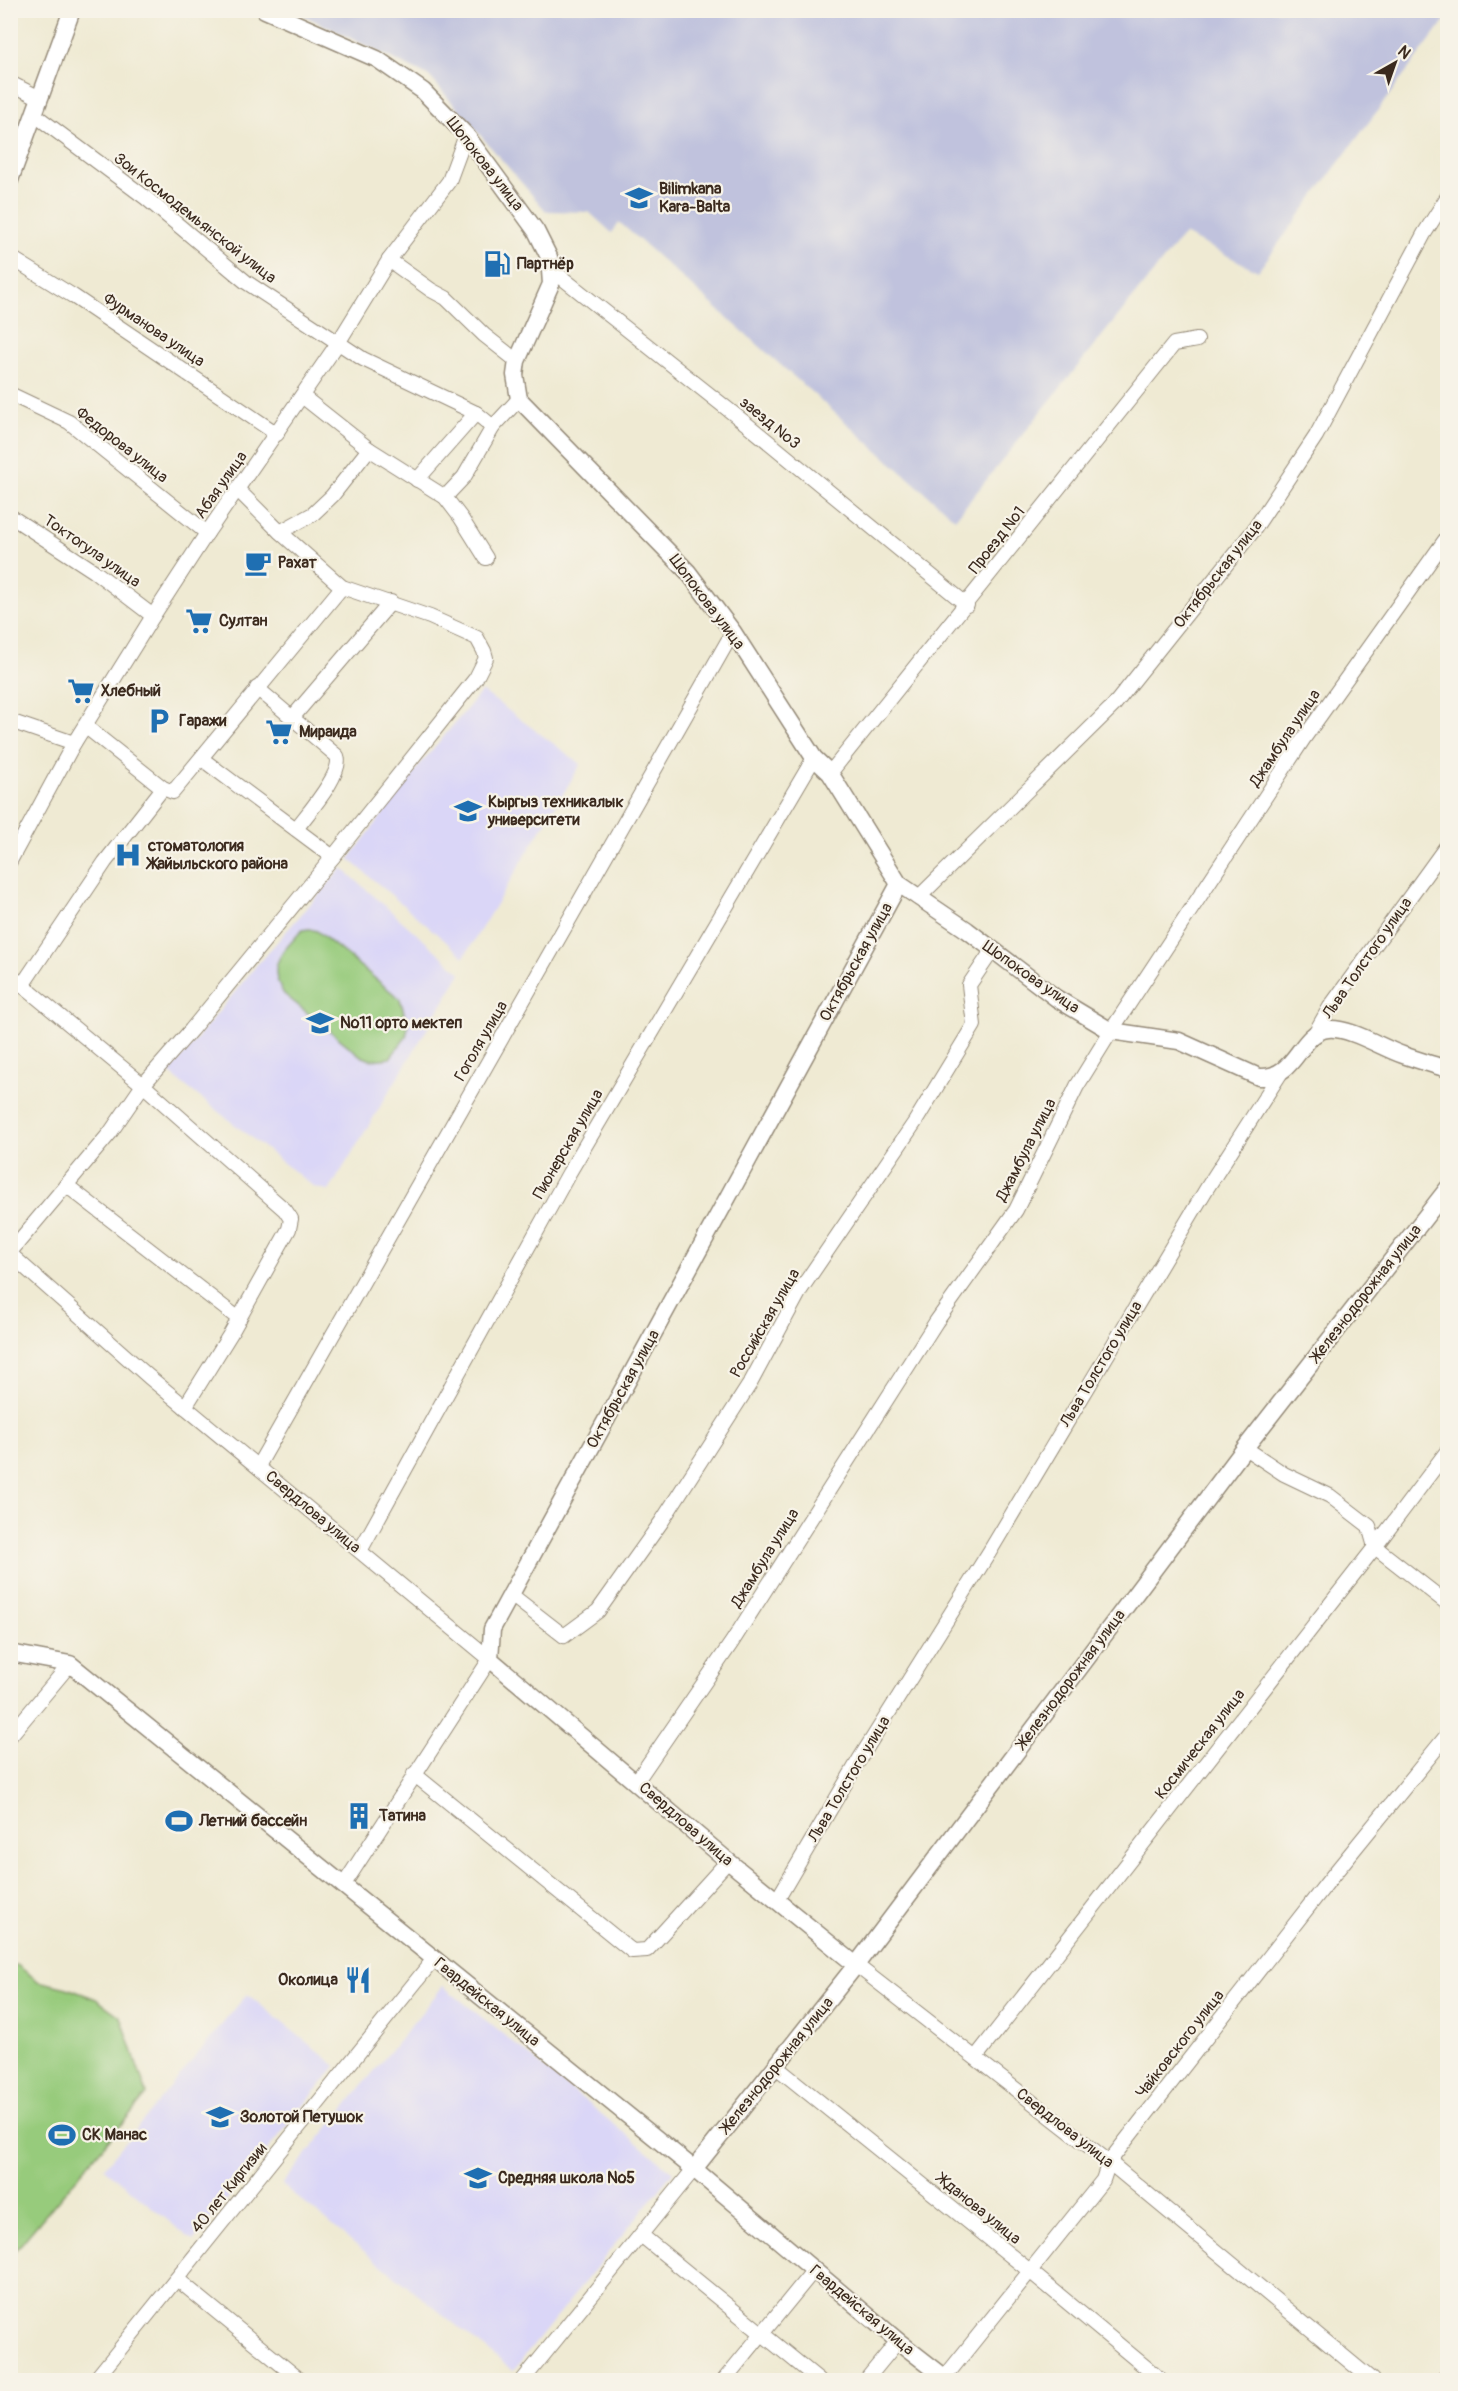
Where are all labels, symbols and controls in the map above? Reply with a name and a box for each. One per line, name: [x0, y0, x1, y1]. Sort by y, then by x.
north arrow: [1365, 33, 1425, 93]
text: N: [1393, 41, 1415, 64]
street label: Шопокова улица: [442, 113, 528, 215]
street label: Зои Космодемьянской улица: [110, 148, 280, 288]
place label: Bilimkana Kara-Balta: [659, 179, 731, 217]
school or university icon: Bilimkana Kara-Balta: [624, 183, 654, 213]
fuel station icon: Партнёр: [482, 249, 512, 279]
place label: Партнёр: [517, 254, 574, 274]
street label: Фурманова улица: [99, 289, 209, 371]
street label: заезд №3: [736, 393, 804, 454]
street label: Федорова улица: [72, 403, 172, 487]
street label: Абая улица: [190, 447, 252, 523]
street label: Проезд №1: [964, 502, 1030, 578]
street label: Токтогула улица: [40, 510, 144, 592]
street label: Октябрьская улица: [1169, 516, 1267, 632]
cafe icon: Рахат: [243, 548, 273, 578]
street label: Шопокова улица: [665, 551, 749, 653]
place label: Рахат: [278, 553, 318, 573]
supermarket icon: Султан: [184, 606, 214, 636]
place label: Султан: [219, 611, 268, 631]
supermarket icon: Хлебный: [66, 676, 96, 706]
place label: Хлебный: [101, 681, 161, 701]
street label: Джамбула улица: [1245, 686, 1325, 791]
parking icon: Гаражи: [144, 706, 174, 736]
place label: Гаражи: [179, 711, 227, 731]
supermarket icon: Мираида: [264, 717, 294, 747]
place label: Мираида: [299, 722, 357, 742]
place label: Кыргыз техникалык университети: [487, 792, 624, 830]
school or university icon: Кыргыз техникалык университети: [453, 796, 483, 826]
place label: стоматология Жайыльского района: [145, 836, 289, 874]
hospital icon: стоматология Жайыльского района: [113, 840, 143, 870]
street label: Льва Толстого улица: [1317, 894, 1416, 1023]
street label: Октябрьская улица: [815, 899, 897, 1025]
street label: Шопокова улица: [979, 936, 1083, 1018]
street label: Гоголя улица: [450, 997, 512, 1085]
school or university icon: №11 орто мектеп: [305, 1008, 335, 1038]
place label: №11 орто мектеп: [340, 1013, 462, 1033]
street label: Пионерская улица: [528, 1086, 608, 1202]
street label: Джамбула улица: [991, 1095, 1061, 1206]
street label: Железнодорожная улица: [1304, 1220, 1426, 1368]
street label: Российская улица: [726, 1265, 804, 1381]
street label: Льва Толстого улица: [1055, 1297, 1147, 1431]
street label: Октябрьская улица: [582, 1326, 664, 1452]
street label: Свердлова улица: [261, 1466, 365, 1558]
street label: Джамбула улица: [726, 1505, 803, 1612]
street label: Железнодорожная улица: [1010, 1606, 1130, 1755]
street label: Космическая улица: [1151, 1685, 1249, 1803]
street label: Льва Толстого улица: [803, 1712, 895, 1846]
street label: Свердлова улица: [635, 1778, 737, 1870]
building icon: Татина: [344, 1801, 374, 1831]
sports icon: Летний бассейн: [164, 1806, 194, 1836]
place label: Татина: [378, 1806, 426, 1826]
place label: Летний бассейн: [198, 1811, 307, 1831]
street label: Гвардейская улица: [430, 1953, 544, 2051]
restaurant icon: Околица: [343, 1965, 373, 1995]
place label: Околица: [278, 1970, 339, 1990]
street label: Чайковского улица: [1132, 1986, 1228, 2102]
street label: Железнодорожная улица: [714, 1993, 838, 2139]
street label: Свердлова улица: [1012, 2084, 1118, 2172]
school or university icon: Золотой Петушок: [205, 2102, 235, 2132]
place label: Золотой Петушок: [240, 2107, 363, 2127]
sports icon: СК Манас: [47, 2120, 77, 2150]
place label: СК Манас: [82, 2125, 147, 2145]
street label: 40 лет Киргизии: [187, 2139, 271, 2237]
school or university icon: Средняя школа №5: [463, 2163, 493, 2193]
street label: Жданова улица: [931, 2167, 1025, 2249]
place label: Средняя школа №5: [498, 2168, 635, 2188]
street label: Гвардейская улица: [806, 2260, 918, 2360]

